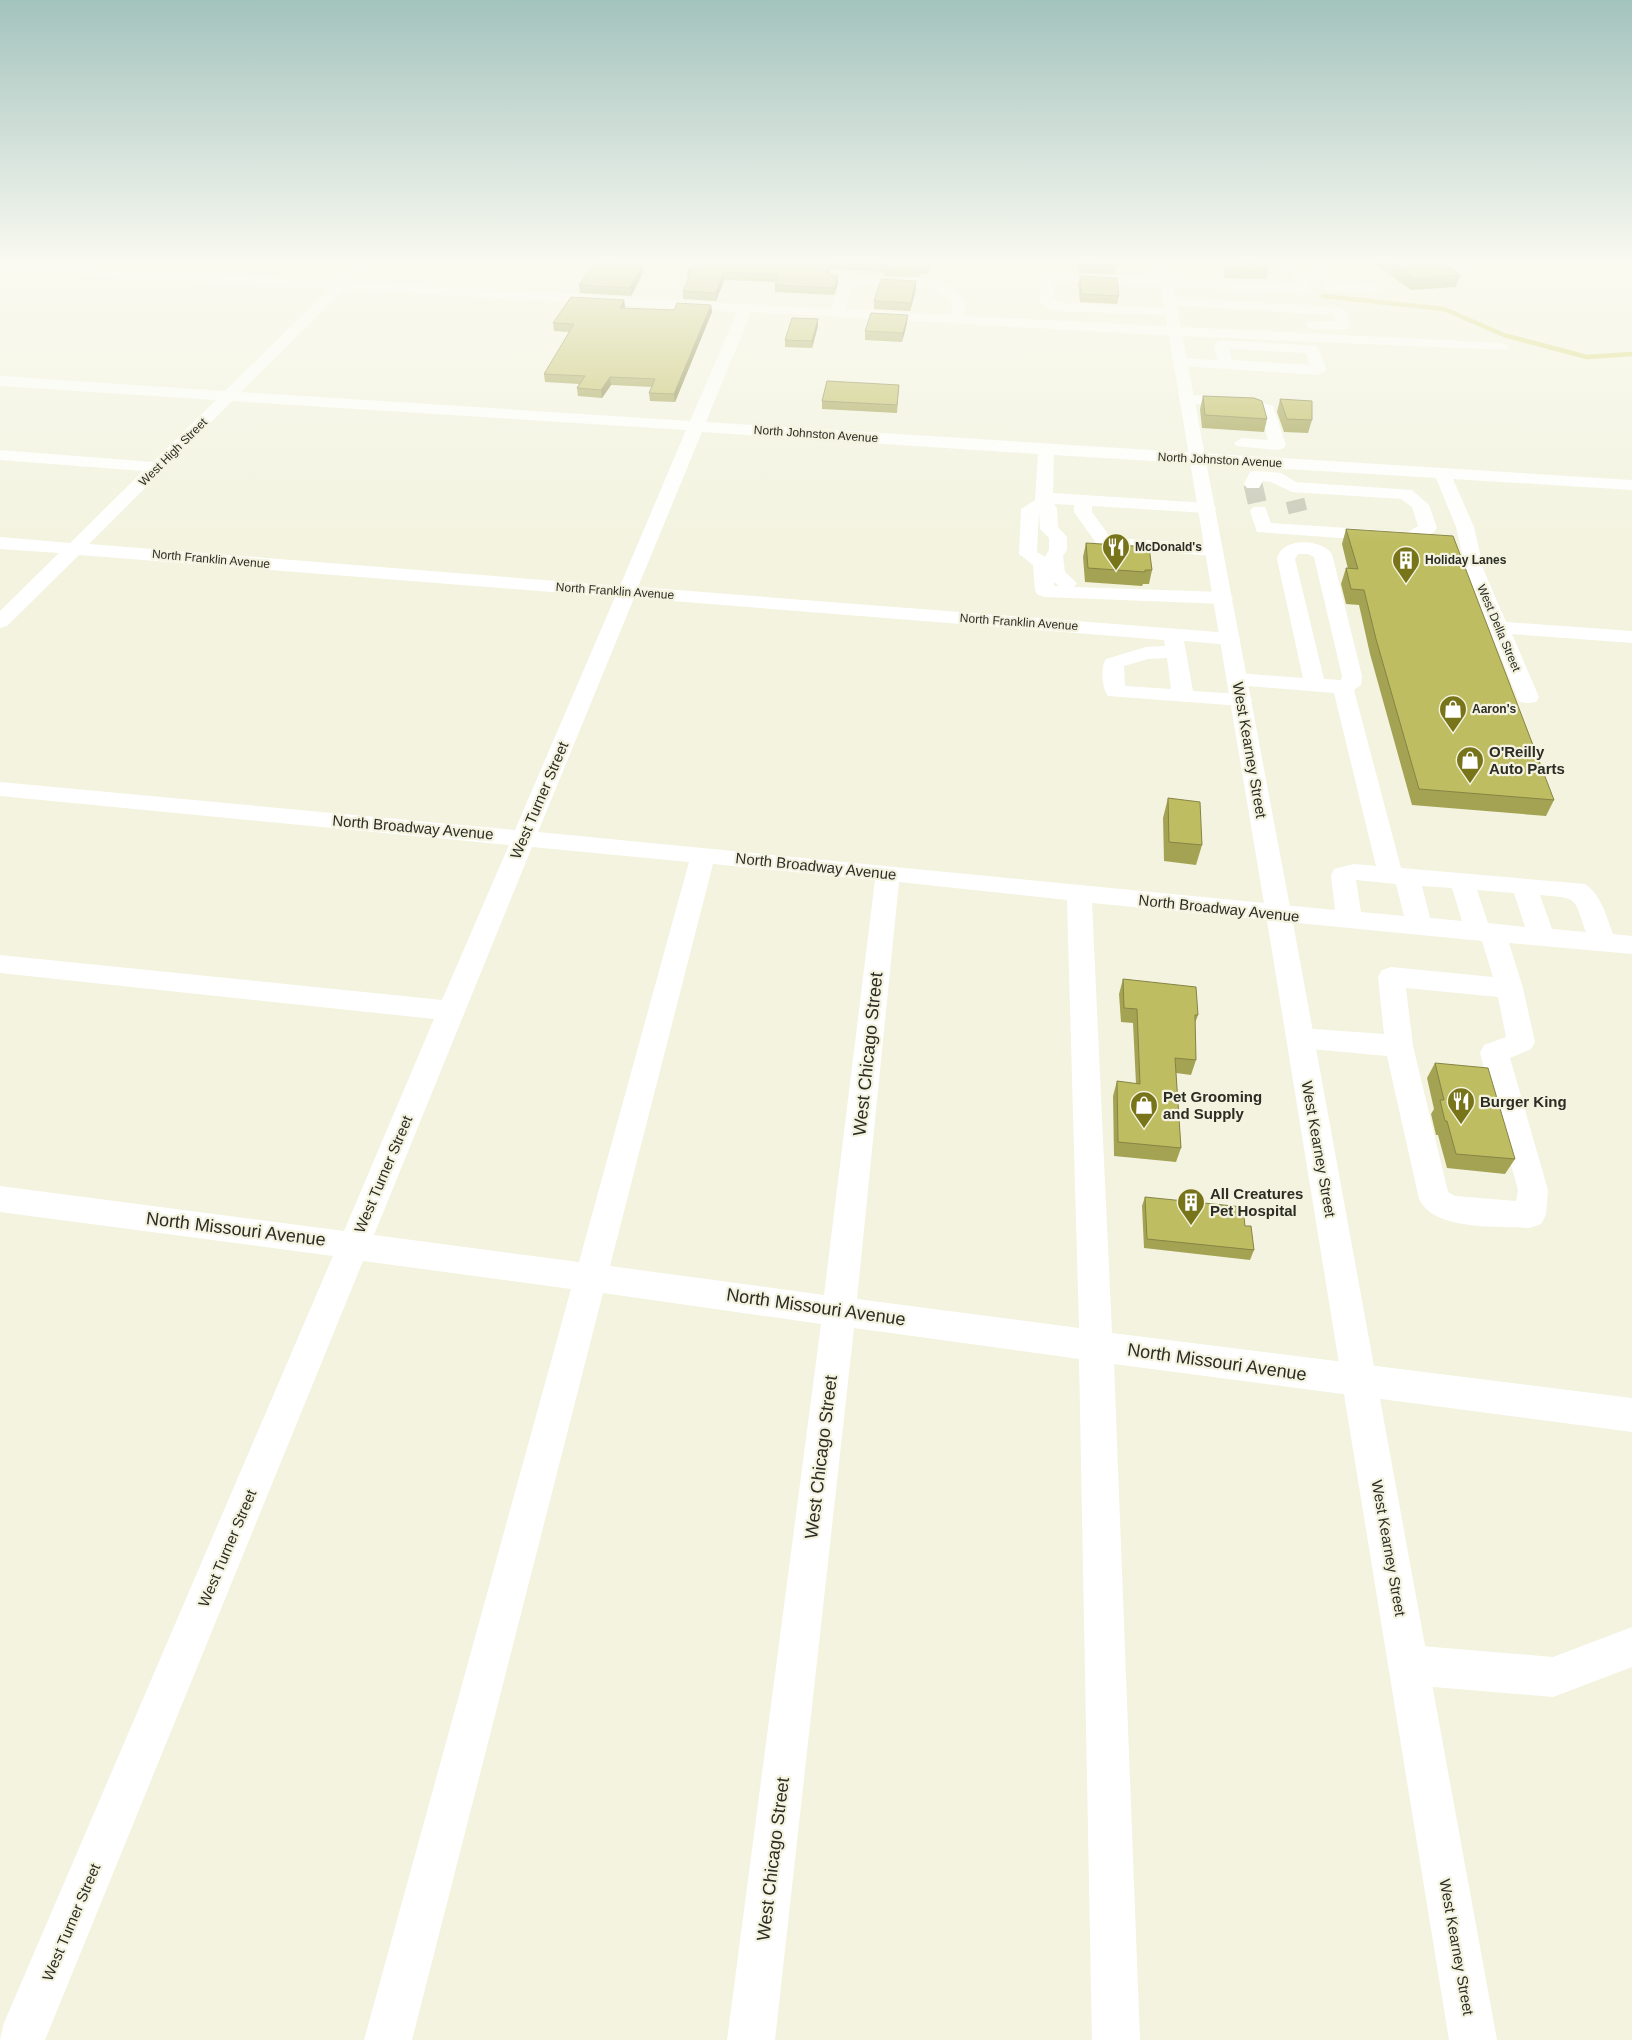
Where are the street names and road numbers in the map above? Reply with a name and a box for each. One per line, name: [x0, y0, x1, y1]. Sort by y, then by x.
street label: West High Street: [136, 415, 210, 489]
street label: North Johnston Avenue: [753, 423, 879, 445]
street label: North Johnston Avenue: [1157, 450, 1283, 470]
street label: North Franklin Avenue: [151, 547, 271, 571]
street label: North Franklin Avenue: [555, 580, 675, 602]
street label: West Della Street: [1474, 582, 1524, 674]
street label: North Franklin Avenue: [959, 611, 1079, 633]
street label: West Kearney Street: [1230, 681, 1271, 820]
street label: West Turner Street: [507, 738, 572, 861]
street label: North Broadway Avenue: [332, 811, 494, 843]
street label: North Broadway Avenue: [735, 849, 897, 883]
street label: North Broadway Avenue: [1138, 891, 1300, 925]
street label: West Chicago Street: [849, 971, 887, 1137]
street label: West Kearney Street: [1299, 1080, 1340, 1219]
street label: West Turner Street: [351, 1112, 416, 1235]
street label: North Missouri Avenue: [145, 1208, 327, 1250]
street label: North Missouri Avenue: [725, 1285, 907, 1329]
street label: North Missouri Avenue: [1126, 1340, 1308, 1384]
street label: West Chicago Street: [801, 1374, 841, 1540]
street label: West Kearney Street: [1369, 1479, 1410, 1618]
street label: West Turner Street: [195, 1486, 260, 1609]
street label: West Chicago Street: [753, 1776, 793, 1942]
street label: West Turner Street: [39, 1860, 104, 1983]
street label: West Kearney Street: [1437, 1878, 1478, 2017]

